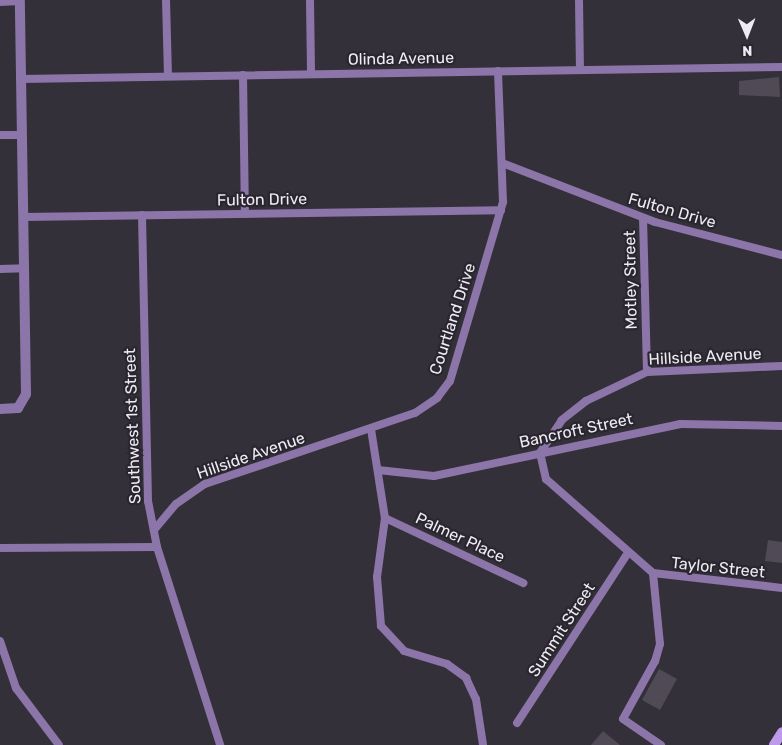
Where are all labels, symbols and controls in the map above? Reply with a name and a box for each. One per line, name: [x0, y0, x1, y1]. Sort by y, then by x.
north arrow: [722, 10, 772, 60]
text: N: [742, 42, 752, 59]
street label: Olinda Avenue: [348, 48, 454, 70]
street label: Fulton Drive: [626, 189, 718, 233]
street label: Fulton Drive: [217, 190, 307, 210]
street label: Motley Street: [621, 230, 641, 330]
street label: Courtland Drive: [426, 261, 480, 377]
street label: Hillside Avenue: [648, 344, 762, 370]
street label: Southwest 1st Street: [121, 348, 145, 504]
street label: Bancroft Street: [517, 410, 635, 452]
street label: Hillside Avenue: [194, 428, 308, 484]
street label: Palmer Place: [412, 509, 508, 567]
street label: Taylor Street: [670, 554, 766, 582]
street label: Summit Street: [524, 579, 600, 681]

